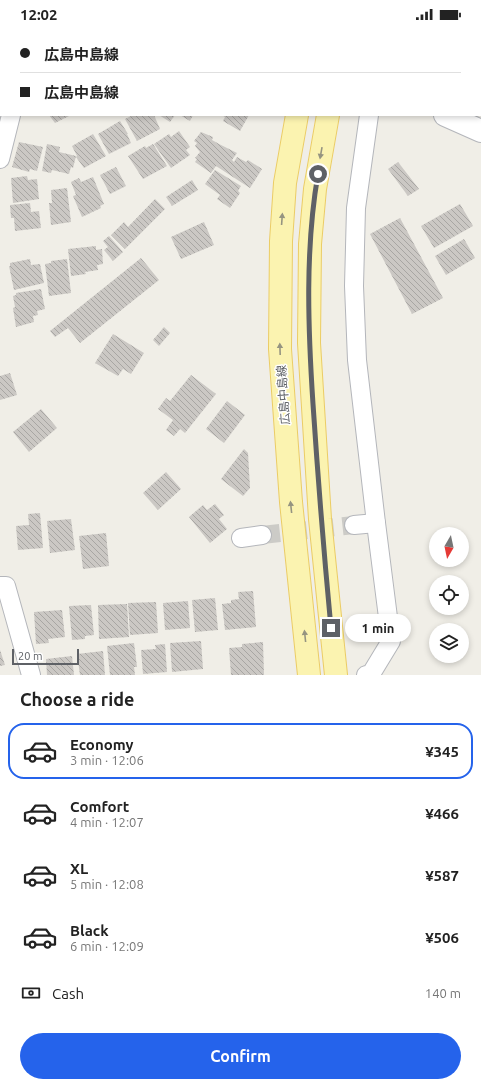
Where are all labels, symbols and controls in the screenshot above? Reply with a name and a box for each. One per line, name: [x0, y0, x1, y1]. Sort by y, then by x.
text: 12:02: [20, 6, 58, 23]
text: 広島中島線: [44, 46, 119, 63]
text: 広島中島線: [44, 84, 119, 101]
one-way arrow: [318, 147, 324, 160]
route start: [309, 165, 327, 183]
one-way arrow: [279, 213, 286, 225]
one-way arrow: [277, 342, 283, 355]
street label: 広島中島線: [274, 365, 292, 425]
one-way arrow: [288, 501, 294, 513]
north arrow: [429, 527, 469, 567]
map controls: [429, 527, 469, 663]
button: locate: [429, 575, 469, 615]
callout: 1 min: [345, 614, 411, 642]
route end: [322, 619, 340, 637]
text: 1 min: [362, 621, 394, 635]
button: layers: [429, 623, 469, 663]
one-way arrow: [301, 630, 308, 642]
scale bar: [12, 647, 79, 666]
text: 20 m: [18, 650, 42, 662]
text: Choose a ride: [20, 689, 134, 709]
icon: car: [22, 733, 58, 769]
text: Economy: [70, 736, 134, 753]
text: ¥345: [425, 743, 459, 760]
text: 3 min · 12:06: [70, 753, 144, 767]
icon: car: [22, 795, 58, 831]
text: Comfort: [70, 798, 129, 815]
text: ¥466: [425, 805, 459, 822]
text: 4 min · 12:07: [70, 815, 144, 829]
icon: car: [22, 857, 58, 893]
text: XL: [70, 860, 88, 877]
text: ¥587: [425, 867, 459, 884]
text: 5 min · 12:08: [70, 877, 144, 891]
icon: car: [22, 919, 58, 955]
text: Black: [70, 922, 109, 939]
text: ¥506: [425, 929, 459, 946]
text: 6 min · 12:09: [70, 939, 144, 953]
icon: cash: [20, 982, 42, 1004]
text: Cash: [52, 985, 84, 1002]
text: 140 m: [425, 986, 461, 1000]
button: Confirm: [20, 1033, 461, 1079]

